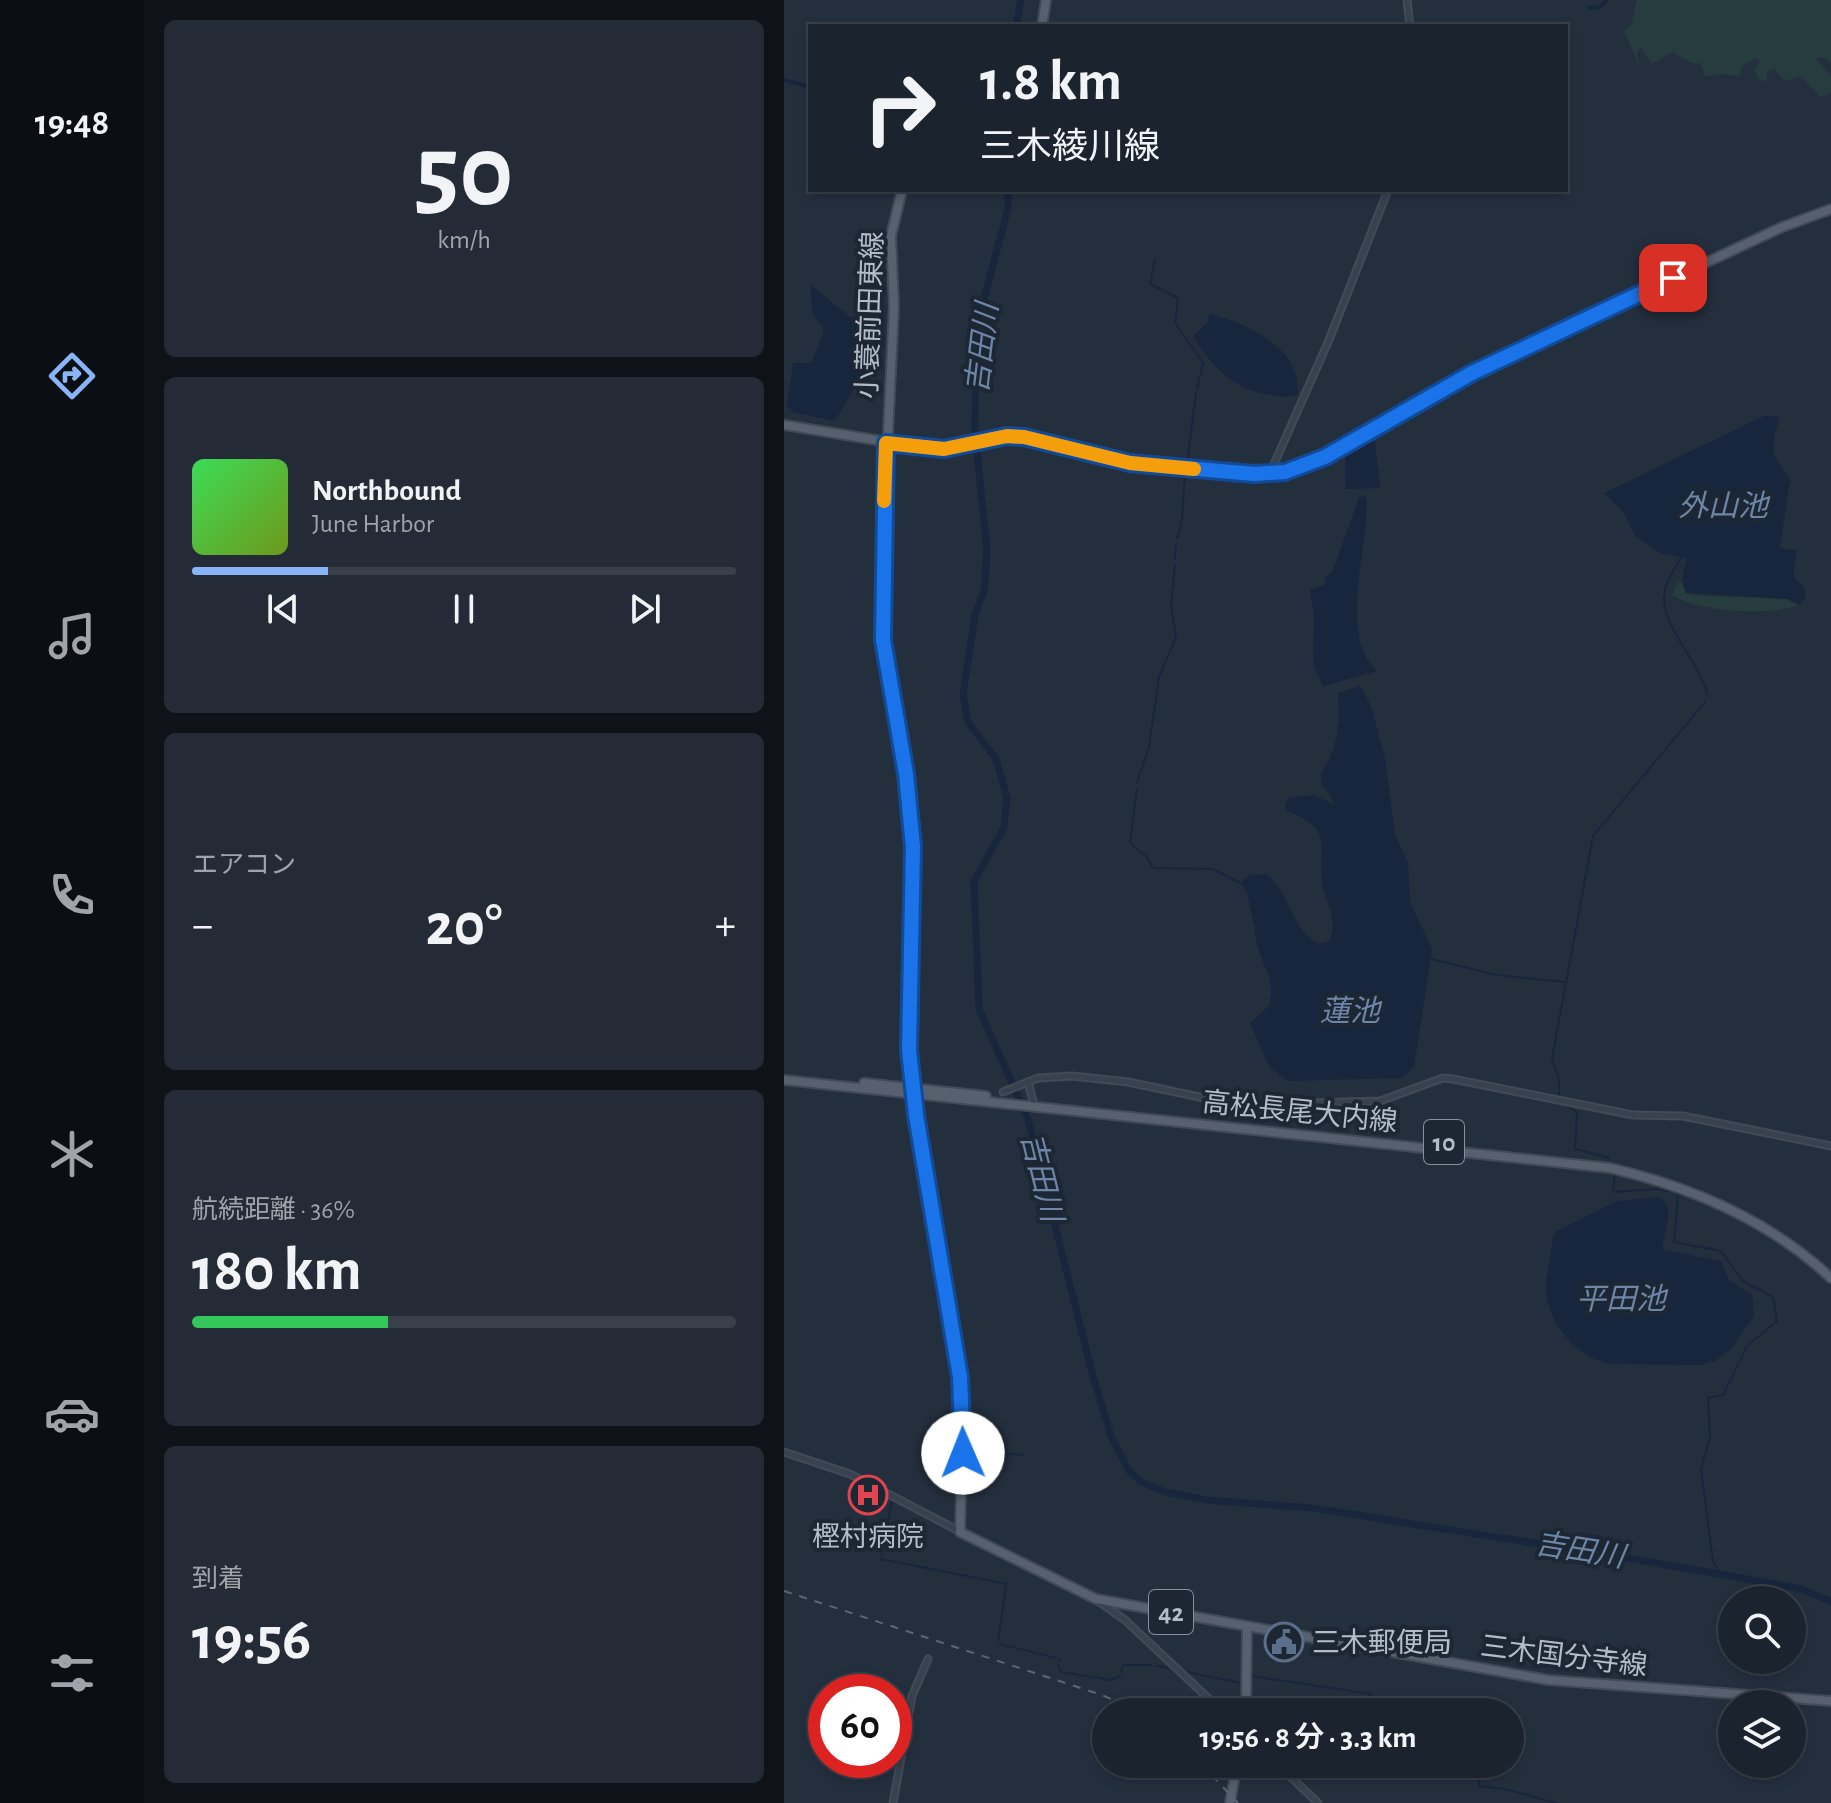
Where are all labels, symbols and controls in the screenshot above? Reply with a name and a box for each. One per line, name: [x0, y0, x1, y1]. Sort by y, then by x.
text: 1.8 km: [980, 54, 1122, 110]
icon: right: [848, 56, 952, 160]
text: 19:48: [35, 105, 109, 141]
text: 50: [414, 121, 514, 225]
text: 三木綾川線: [980, 129, 1160, 165]
text: km/h: [437, 227, 491, 253]
street label: 小蓑前田東線: [852, 231, 888, 400]
pin: [1639, 244, 1707, 312]
icon: arrive: [1651, 256, 1695, 300]
water label: 吉田川: [961, 298, 1004, 395]
icon: directions: [44, 348, 100, 404]
text: Northbound: [312, 476, 461, 506]
water label: 外山池: [1678, 490, 1771, 522]
text: June Harbor: [312, 511, 434, 537]
icon: previous: [261, 587, 305, 631]
icon: pause: [442, 587, 486, 631]
icon: next: [623, 587, 667, 631]
icon: music: [44, 608, 100, 664]
text: エアコン: [192, 852, 296, 878]
icon: phone: [44, 867, 100, 923]
text: 20°: [425, 896, 503, 956]
text: −: [192, 904, 213, 948]
text: +: [715, 904, 736, 948]
water label: 蓮池: [1320, 995, 1383, 1027]
street label: 高松長尾大内線: [1201, 1087, 1399, 1137]
road number: 10: [1424, 1120, 1464, 1164]
icon: climate: [44, 1126, 100, 1182]
water label: 吉田川: [1016, 1129, 1069, 1227]
text: 航続距離 · 36%: [192, 1197, 355, 1223]
text: 180 km: [192, 1241, 362, 1301]
water label: 平田池: [1576, 1283, 1669, 1315]
icon: car: [44, 1386, 100, 1442]
position arrow: [921, 1411, 1005, 1495]
hospital icon: 樫村病院: [847, 1474, 889, 1516]
place label: 樫村病院: [812, 1522, 924, 1552]
water label: 吉田川: [1533, 1527, 1630, 1573]
text: 到着: [192, 1566, 244, 1592]
map controls: [1718, 1586, 1806, 1778]
button: search: [1718, 1586, 1806, 1674]
road number: 42: [1149, 1590, 1193, 1634]
text: 19:56: [192, 1610, 311, 1670]
public building icon: 三木郵便局: [1263, 1621, 1305, 1663]
place label: 三木郵便局: [1312, 1628, 1452, 1658]
street label: 三木国分寺線: [1479, 1631, 1649, 1681]
icon: filters: [44, 1645, 100, 1701]
speed limit sign: 60: [808, 1674, 912, 1778]
button: layers: [1718, 1690, 1806, 1778]
text: 19:56 · 8 分 · 3.3 km: [1199, 1723, 1417, 1753]

